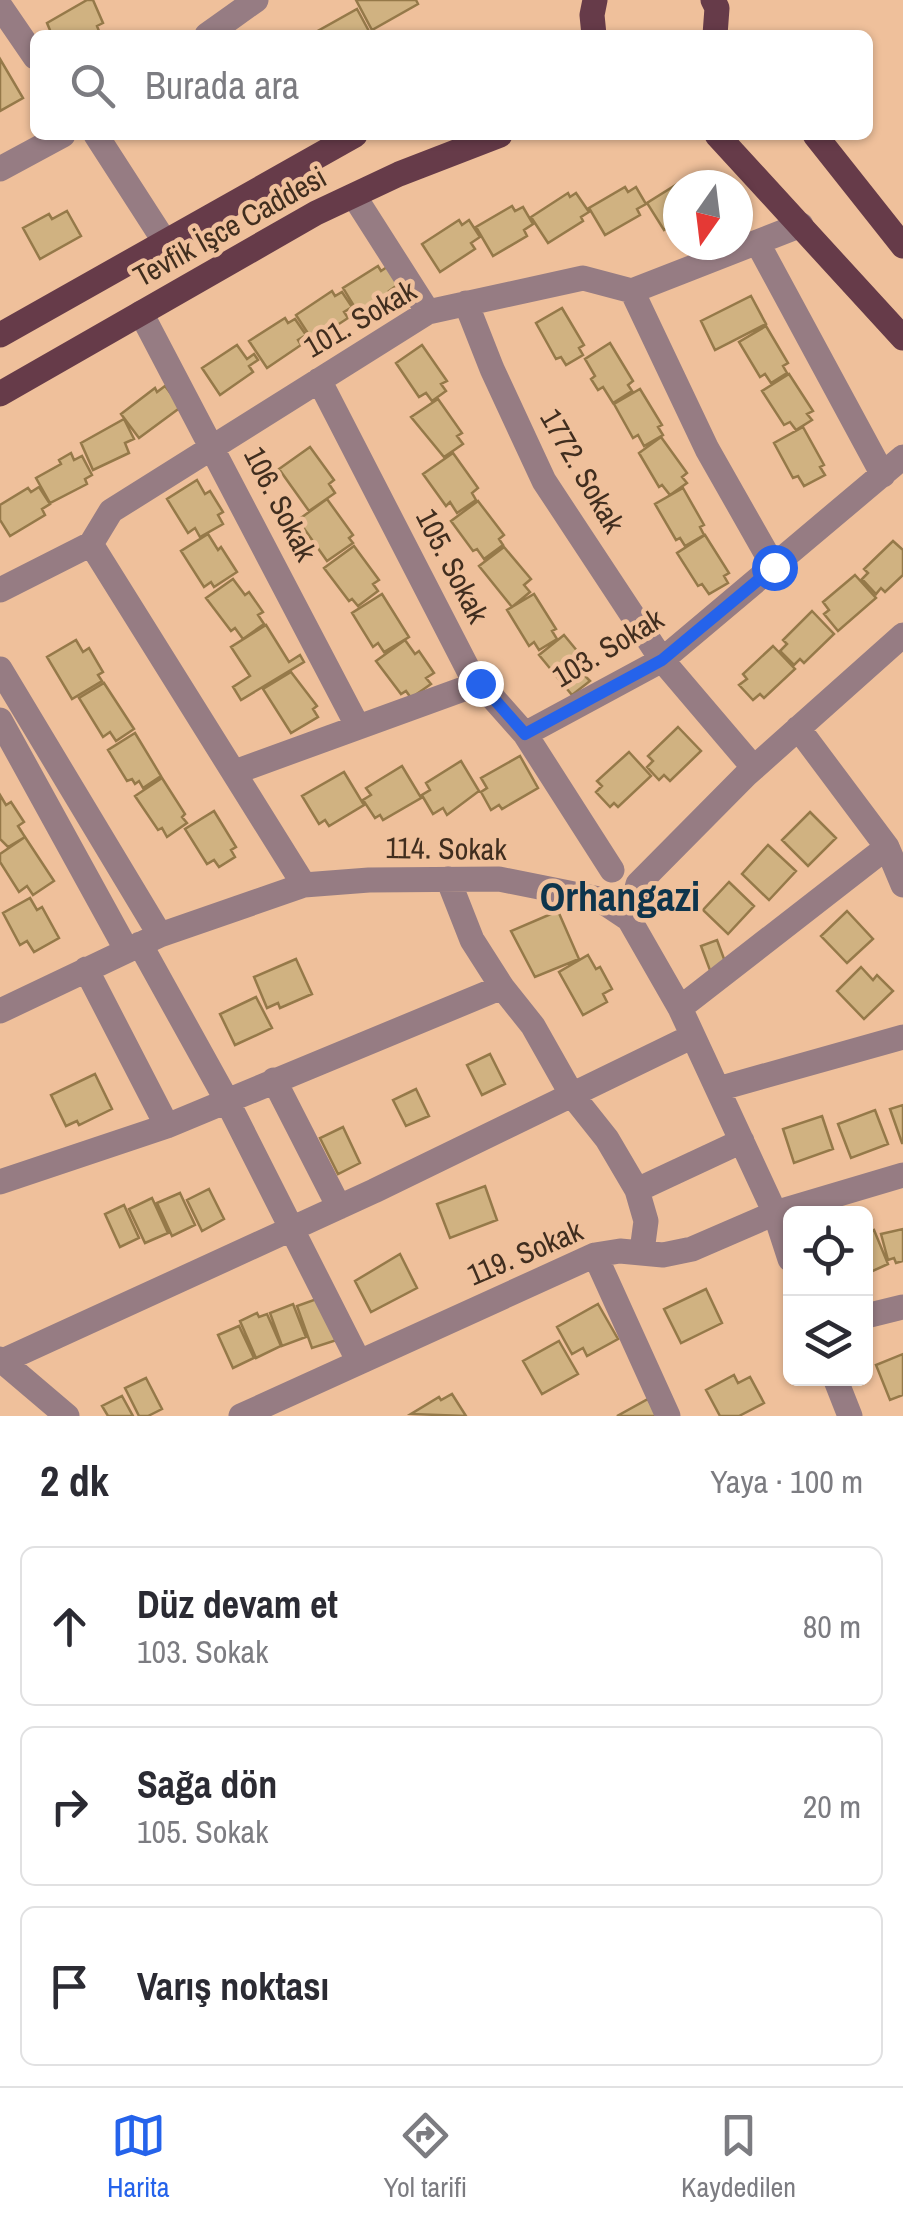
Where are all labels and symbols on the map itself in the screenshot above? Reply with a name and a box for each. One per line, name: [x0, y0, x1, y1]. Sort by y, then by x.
street label: Tevfik İşce Caddesi: [126, 157, 333, 296]
north arrow: [663, 170, 753, 260]
street label: 101. Sokak: [296, 270, 423, 366]
street label: 1772. Sokak: [531, 401, 635, 540]
street label: 106. Sokak: [235, 440, 327, 568]
street label: 105. Sokak: [407, 502, 499, 630]
route start: [752, 545, 798, 591]
street label: 103. Sokak: [544, 598, 671, 696]
route end: [458, 661, 504, 707]
street label: 114. Sokak: [385, 827, 508, 869]
district label: Orhangazi: [540, 870, 700, 923]
street label: 119. Sokak: [461, 1210, 589, 1294]

